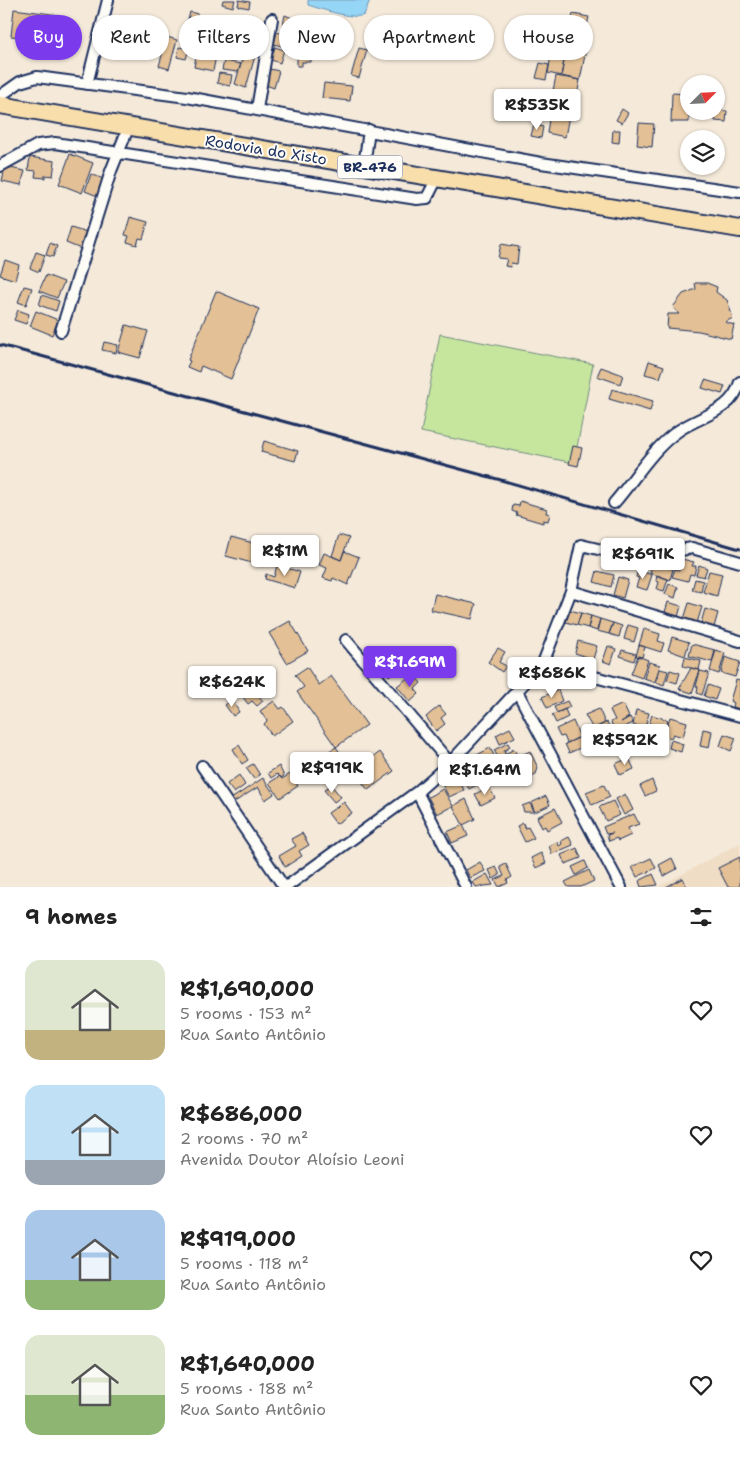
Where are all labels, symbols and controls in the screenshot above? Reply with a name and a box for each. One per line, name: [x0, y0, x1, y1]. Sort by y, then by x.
chip: Buy: [15, 15, 82, 60]
chip: Rent: [92, 15, 169, 60]
chip: Filters: [179, 15, 269, 60]
chip: New: [279, 15, 354, 60]
chip: Apartment: [364, 15, 494, 60]
chip: House: [504, 15, 593, 60]
north arrow: [680, 75, 725, 120]
map controls: [680, 75, 725, 175]
pin: R$535K: [496, 88, 578, 131]
text: R$535K: [505, 94, 569, 115]
street label: Rodovia do Xisto: [204, 130, 328, 170]
button: layers: [680, 130, 725, 175]
road number: BR-476: [338, 156, 402, 178]
pin: R$1M: [255, 534, 315, 577]
pin: R$691K: [602, 538, 684, 580]
text: R$1M: [262, 540, 308, 561]
text: R$691K: [612, 543, 674, 564]
pin: R$1.69M: [364, 646, 456, 688]
text: R$1.69M: [374, 651, 446, 672]
pin: R$686K: [511, 656, 593, 699]
text: R$686K: [518, 662, 586, 683]
pin: R$624K: [191, 666, 273, 708]
text: R$624K: [199, 671, 265, 692]
pin: R$592K: [584, 724, 666, 766]
text: R$592K: [592, 729, 658, 750]
pin: R$919K: [291, 752, 373, 794]
pin: R$1.64M: [439, 754, 531, 796]
text: R$919K: [301, 757, 363, 778]
text: R$1.64M: [449, 759, 521, 780]
text: 9 homes: [25, 903, 117, 931]
icon: filters: [687, 903, 715, 931]
text: R$1,690,000: [180, 975, 314, 1003]
icon: home: [65, 980, 125, 1040]
icon: heart: [687, 996, 715, 1024]
text: 5 rooms · 153 m²: [180, 1003, 312, 1024]
text: Rua Santo Antônio: [180, 1024, 326, 1045]
text: R$686,000: [180, 1100, 302, 1128]
icon: home: [65, 1105, 125, 1165]
icon: heart: [687, 1121, 715, 1149]
text: 2 rooms · 70 m²: [180, 1128, 308, 1149]
text: Avenida Doutor Aloísio Leoni: [180, 1149, 404, 1170]
text: R$919,000: [180, 1225, 296, 1253]
icon: home: [65, 1230, 125, 1290]
icon: heart: [687, 1246, 715, 1274]
text: 5 rooms · 118 m²: [180, 1253, 309, 1274]
text: Rua Santo Antônio: [180, 1274, 326, 1295]
text: R$1,640,000: [180, 1350, 315, 1378]
icon: home: [65, 1355, 125, 1415]
icon: heart: [687, 1371, 715, 1399]
text: 5 rooms · 188 m²: [180, 1378, 313, 1399]
text: Rua Santo Antônio: [180, 1399, 326, 1420]

